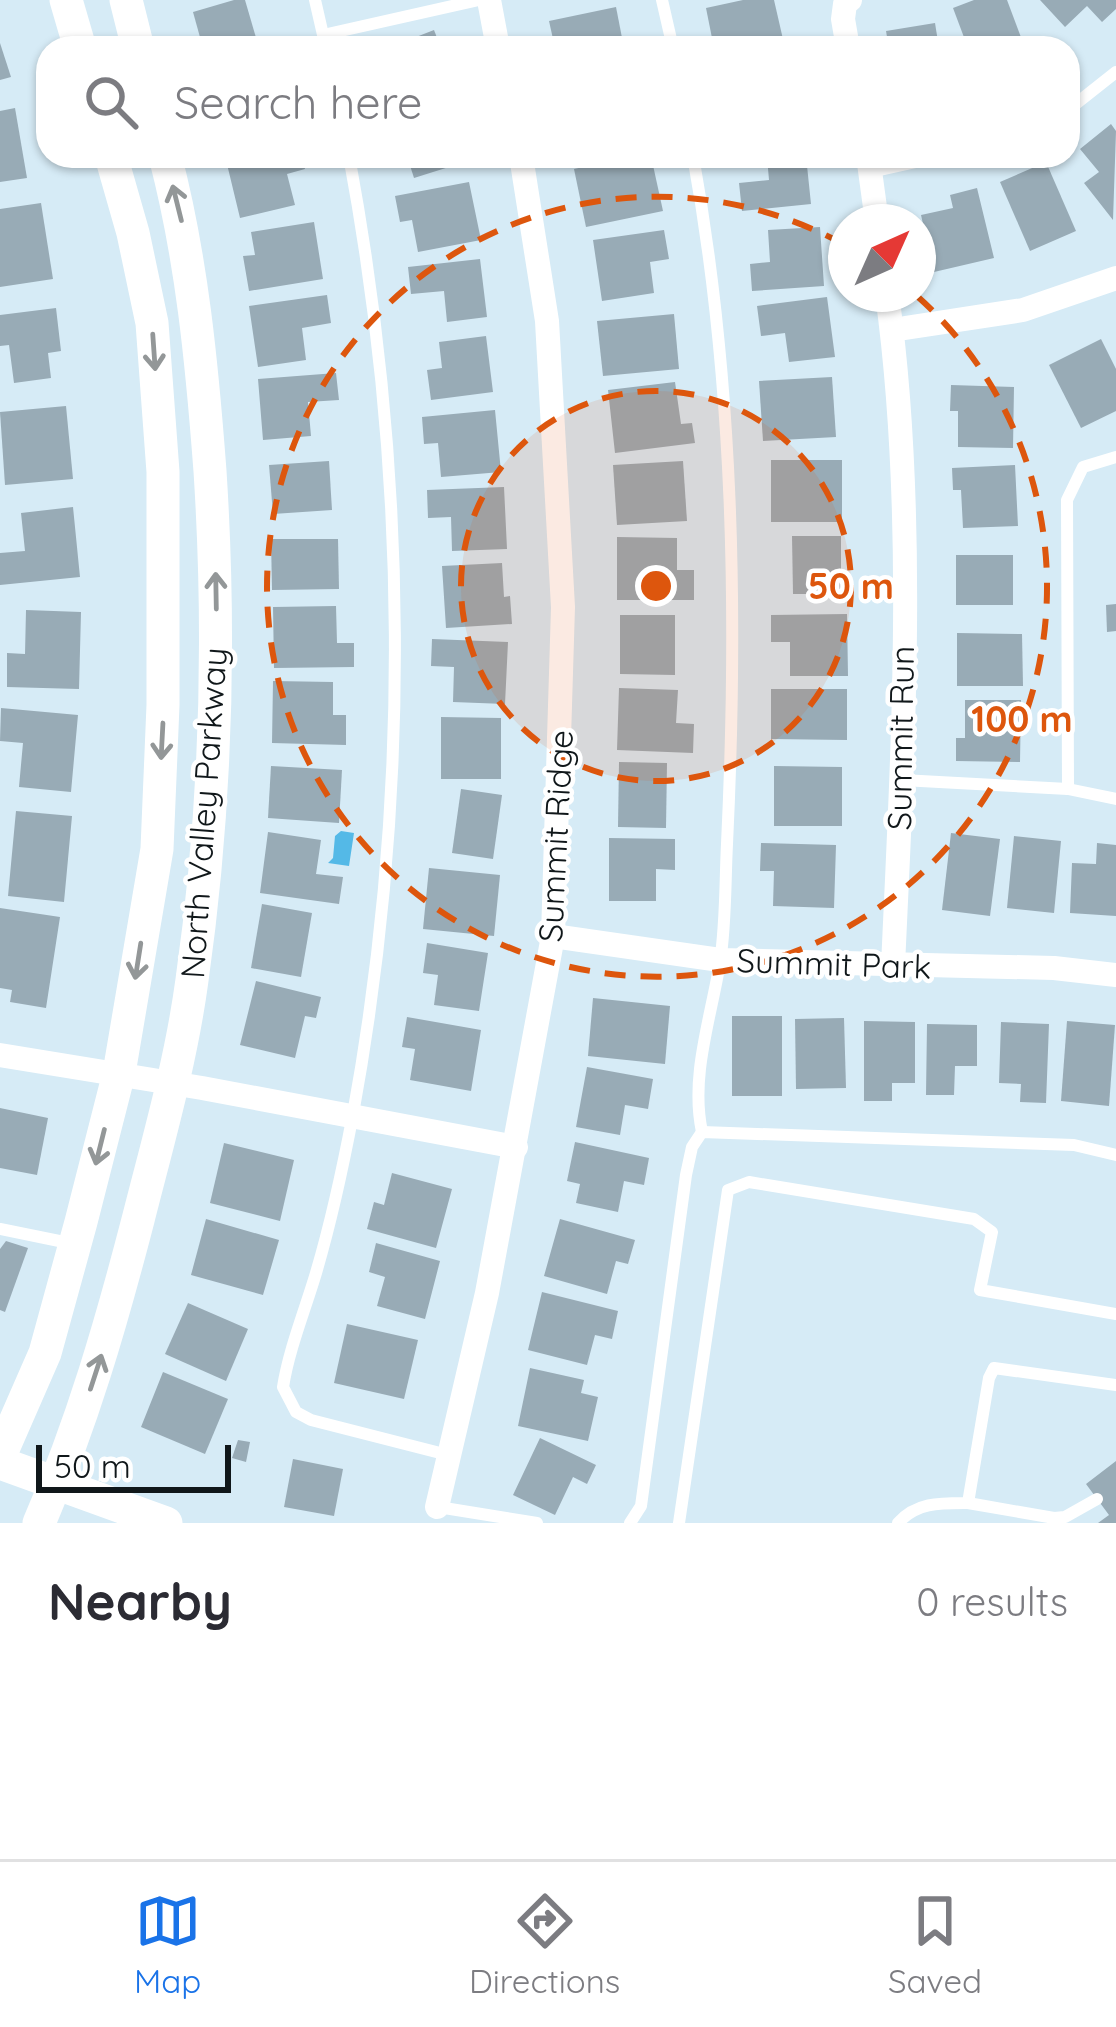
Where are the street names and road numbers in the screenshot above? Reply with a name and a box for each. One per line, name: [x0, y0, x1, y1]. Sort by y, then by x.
street label: Summit Run: [878, 645, 922, 831]
street label: North Valley Parkway: [171, 646, 235, 980]
street label: Summit Ridge: [529, 729, 581, 943]
street label: Summit Park: [736, 939, 932, 987]

